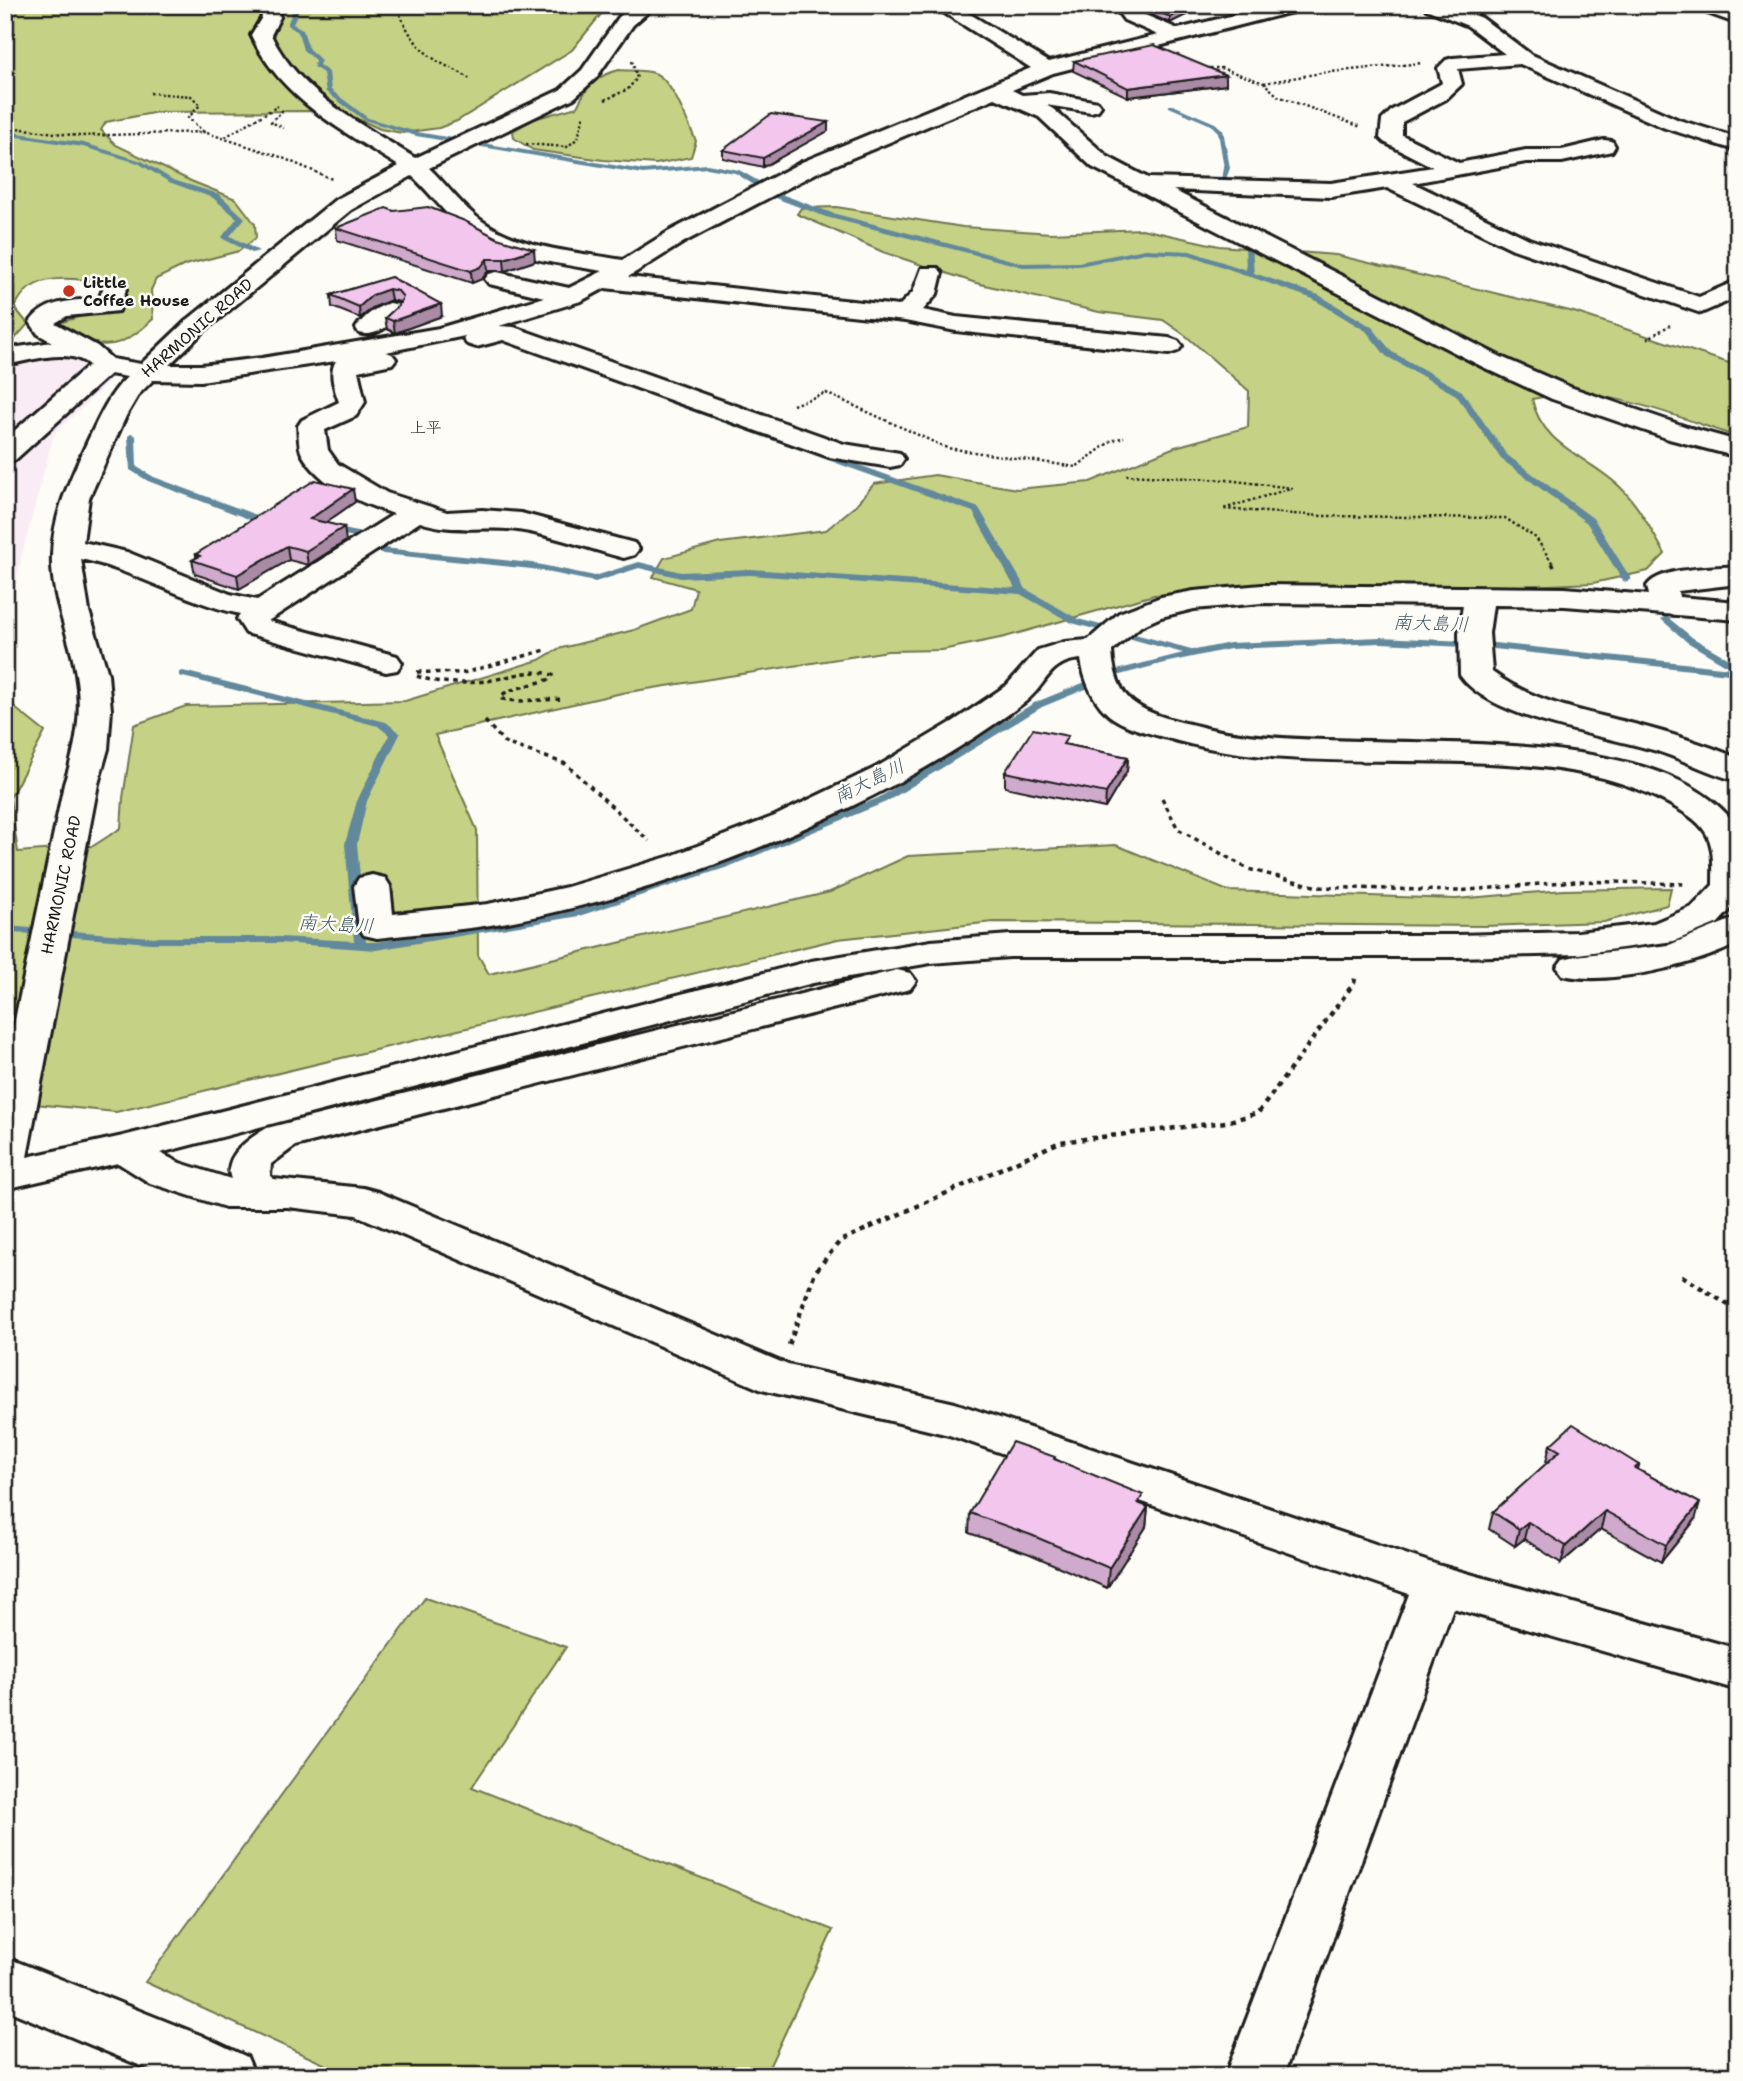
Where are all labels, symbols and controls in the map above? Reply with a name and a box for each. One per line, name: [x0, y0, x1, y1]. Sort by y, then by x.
place label: Little Coffee House: [83, 272, 190, 311]
street label: HARMONIC ROAD: [137, 274, 257, 382]
marker: Little Coffee House: [61, 283, 77, 299]
district label: 上平: [410, 417, 442, 438]
water label: 南大島川: [1393, 609, 1469, 637]
water label: 南大島川: [829, 753, 909, 809]
street label: HARMONIC ROAD: [36, 814, 86, 956]
water label: 南大島川: [297, 910, 375, 938]

